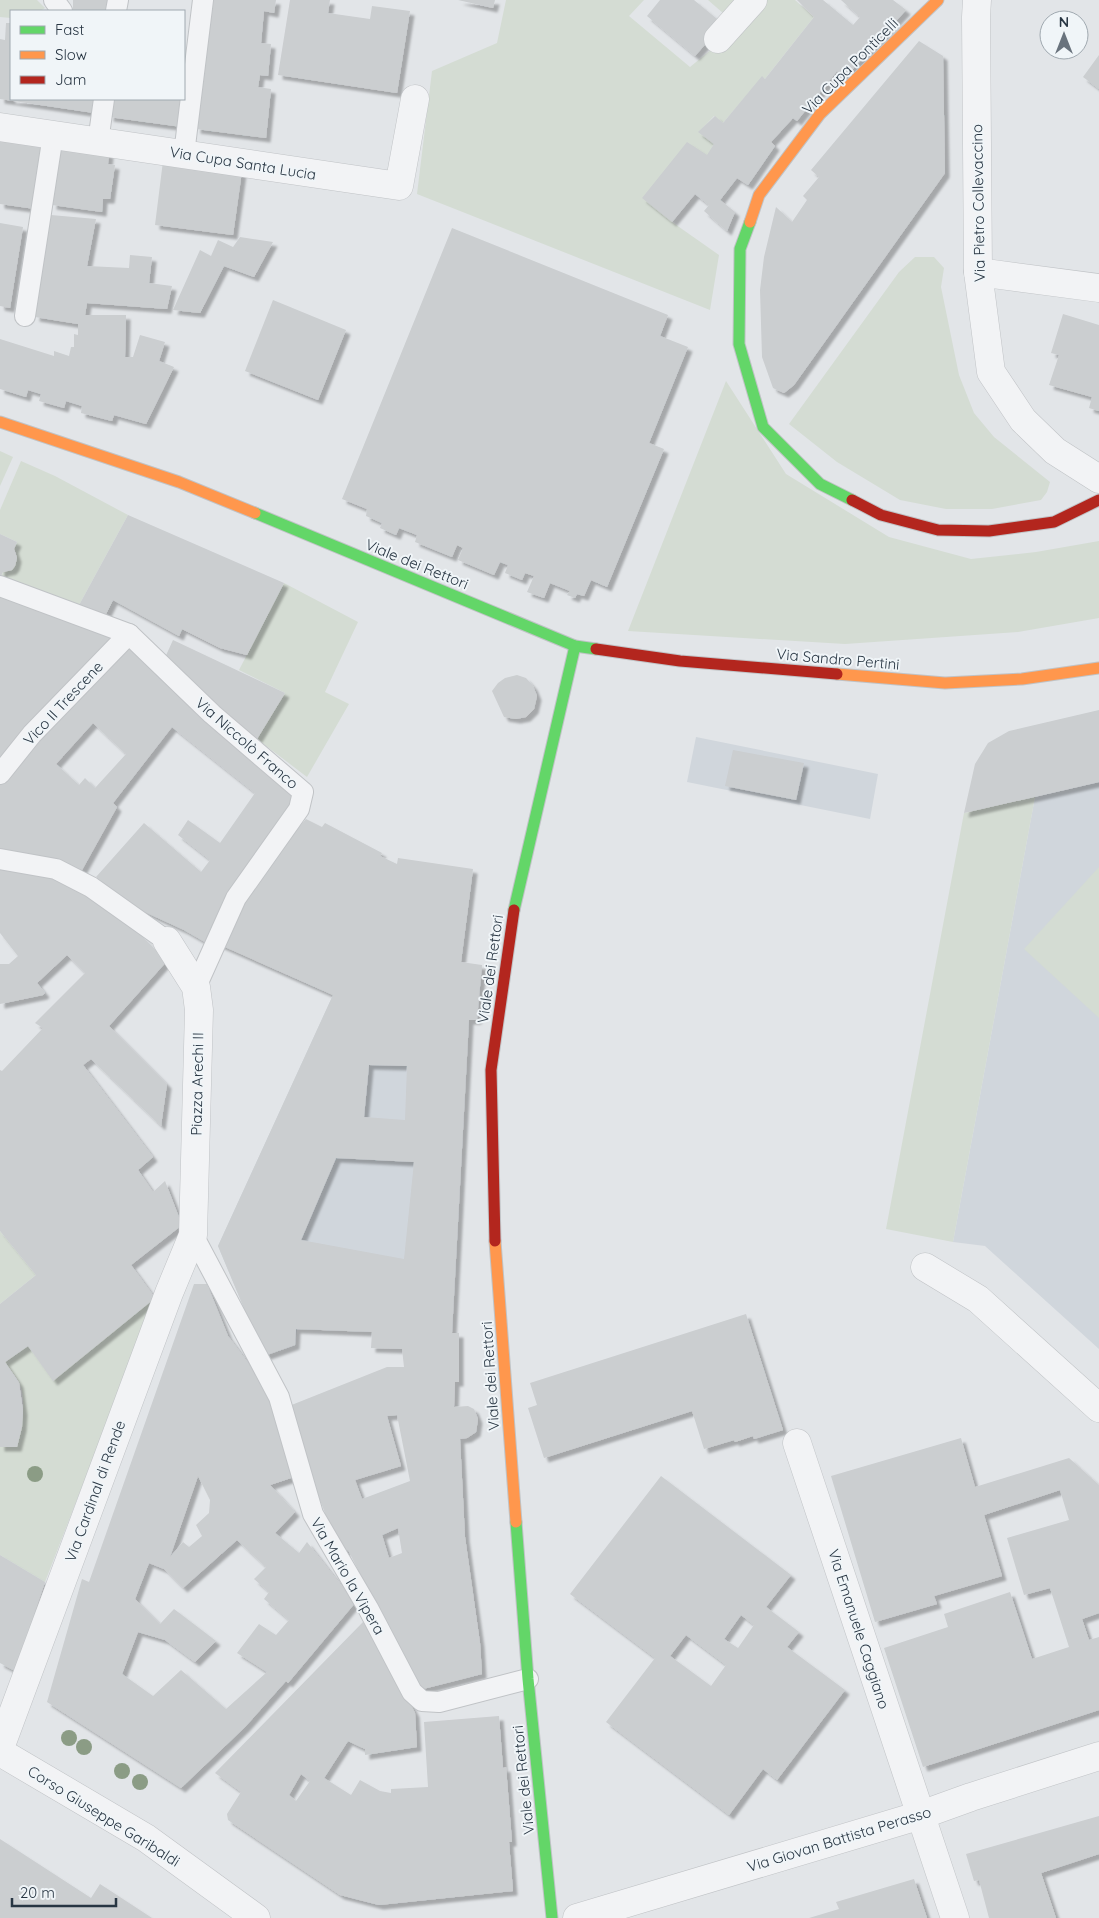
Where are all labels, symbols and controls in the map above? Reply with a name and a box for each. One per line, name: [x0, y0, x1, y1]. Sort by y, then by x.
legend: [10, 10, 185, 100]
north arrow: [1039, 10, 1089, 60]
text: N: [1059, 13, 1069, 31]
street label: Via Cupa Ponticelli: [798, 14, 902, 118]
text: Fast: [55, 20, 84, 39]
text: Slow: [55, 45, 87, 64]
text: Jam: [55, 70, 86, 89]
street label: Via Pietro Collevaccino: [967, 124, 989, 282]
street label: Via Cupa Santa Lucia: [168, 142, 318, 184]
street label: Viale dei Rettori: [363, 535, 471, 593]
street label: Via Sandro Pertini: [776, 644, 900, 674]
street label: Vico II Trescene: [19, 657, 107, 749]
street label: Via Niccolò Franco: [192, 693, 302, 793]
street label: Viale dei Rettori: [473, 913, 507, 1025]
street label: Piazza Arechi II: [187, 1032, 207, 1136]
street label: Viale dei Rettori: [477, 1321, 503, 1431]
street label: Via Cardinal di Rende: [61, 1418, 129, 1564]
street label: Via Mario la Vipera: [307, 1514, 389, 1638]
street label: Via Emanuele Caggiano: [824, 1547, 894, 1711]
street label: Viale dei Rettori: [508, 1725, 538, 1835]
street label: Corso Giuseppe Garibaldi: [24, 1761, 184, 1871]
street label: Via Giovan Battista Perasso: [745, 1802, 933, 1876]
scale bar: [12, 1876, 116, 1908]
text: 20 m: [20, 1883, 55, 1902]

